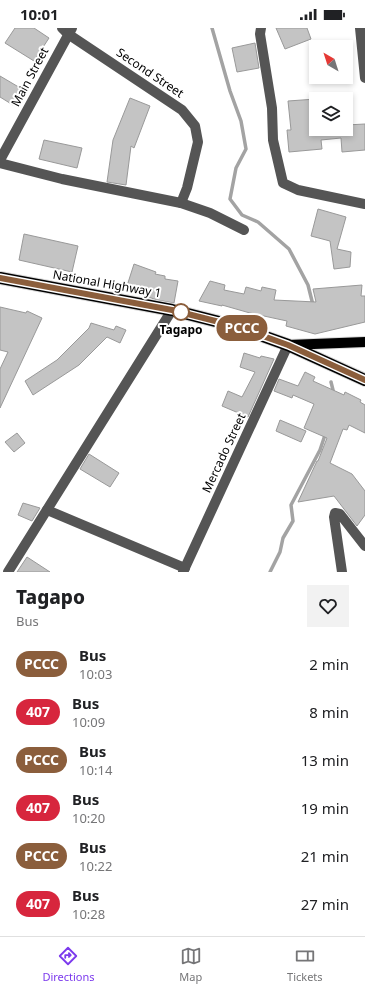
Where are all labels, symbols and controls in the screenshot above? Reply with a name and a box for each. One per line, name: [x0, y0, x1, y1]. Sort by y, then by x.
text: 10:01: [20, 4, 59, 24]
north arrow: [309, 40, 353, 84]
map controls: [309, 40, 353, 136]
street label: Main Street: [7, 44, 53, 109]
street label: Second Street: [113, 44, 188, 102]
button: layers: [309, 92, 353, 136]
street label: National Highway 1: [51, 266, 163, 301]
marker: Tagapo: [172, 303, 190, 321]
line badge: PCCC: [214, 315, 270, 341]
text: PCCC: [224, 318, 260, 337]
place label: Tagapo: [159, 321, 203, 338]
street label: Mercado Street: [198, 410, 250, 495]
text: Tagapo: [16, 584, 85, 610]
button: heart: [307, 585, 349, 627]
text: Bus: [16, 612, 39, 630]
text: Bus: [79, 645, 106, 665]
text: PCCC: [24, 654, 59, 673]
text: 2 min: [309, 654, 349, 674]
text: 10:03: [79, 665, 112, 683]
text: Bus: [72, 693, 99, 713]
text: 407: [26, 702, 50, 721]
text: 8 min: [309, 702, 349, 722]
text: 10:09: [72, 713, 105, 731]
text: Bus: [79, 741, 106, 761]
text: PCCC: [24, 750, 59, 769]
text: 13 min: [301, 750, 349, 770]
text: 10:14: [79, 761, 112, 779]
text: Bus: [72, 789, 99, 809]
text: 407: [26, 798, 50, 817]
text: 19 min: [301, 798, 349, 818]
text: 10:20: [72, 809, 105, 827]
text: Bus: [79, 837, 106, 857]
text: PCCC: [24, 846, 59, 865]
text: 21 min: [301, 846, 349, 866]
text: 10:22: [79, 857, 112, 875]
text: Bus: [72, 885, 99, 905]
text: 407: [26, 894, 50, 913]
text: 27 min: [301, 894, 349, 914]
text: 10:28: [72, 905, 105, 923]
tab: Directions: [42, 945, 95, 984]
tab: Map: [179, 945, 202, 984]
tab: Tickets: [287, 945, 323, 984]

